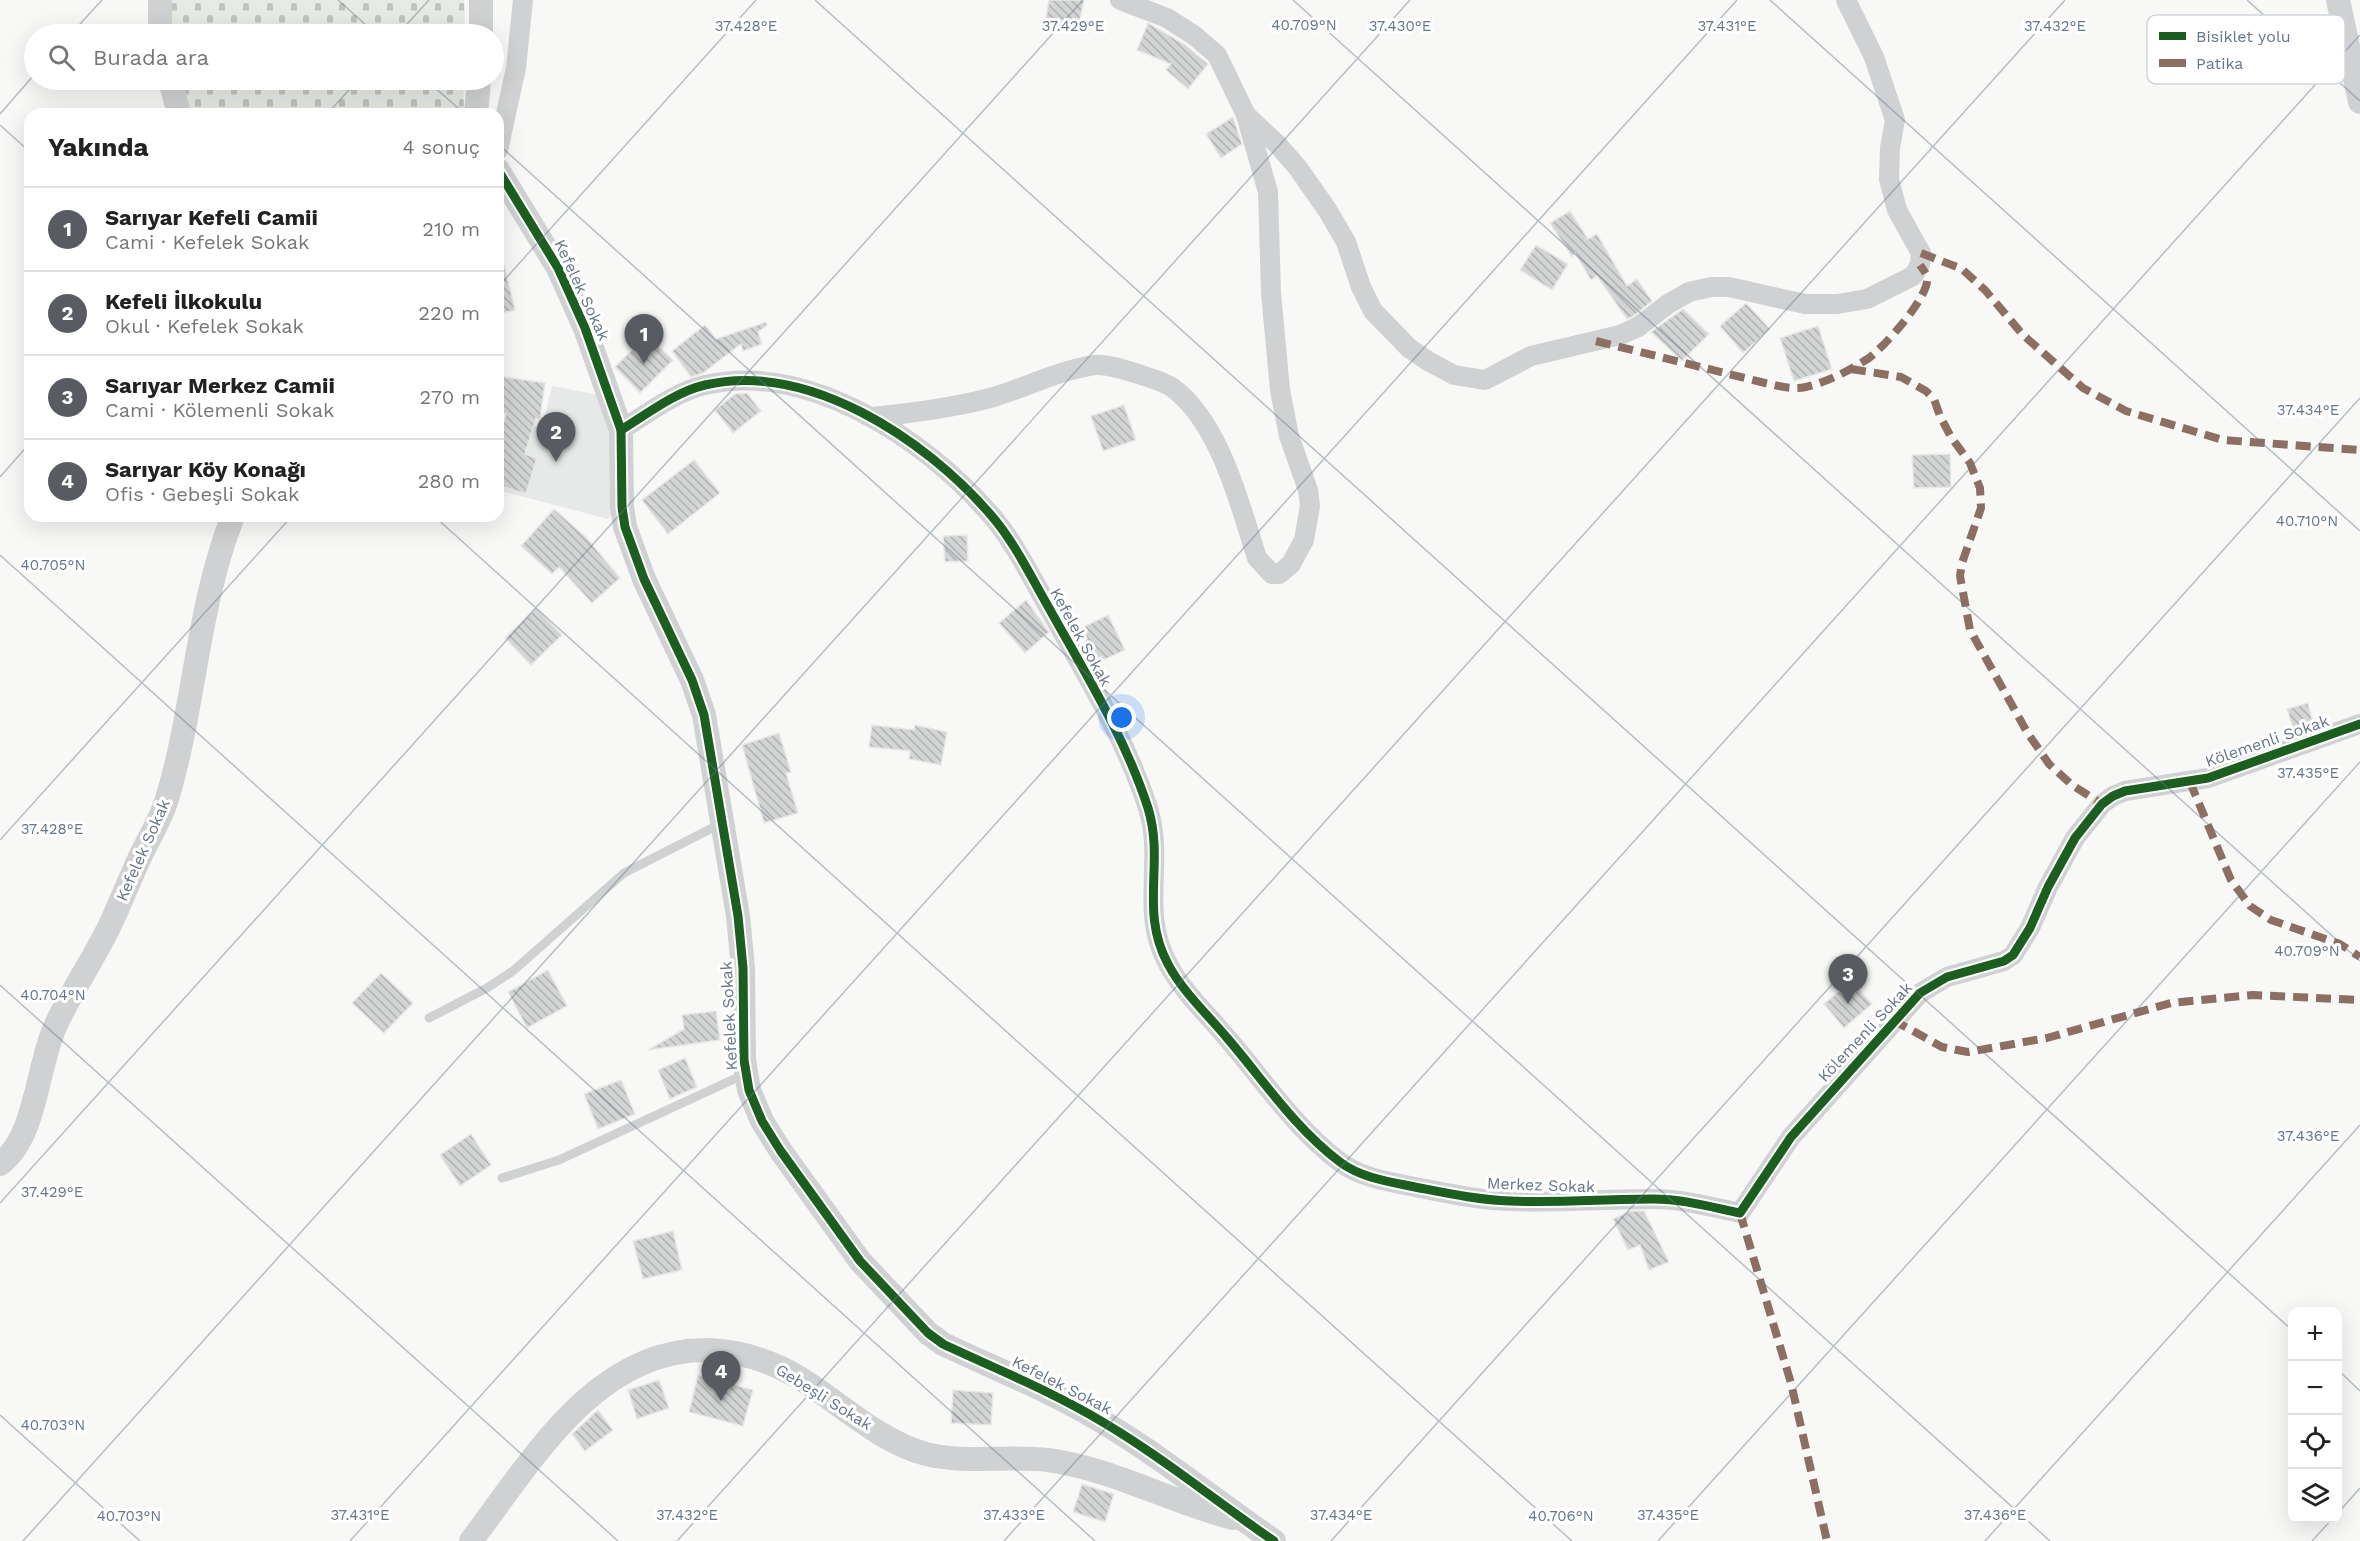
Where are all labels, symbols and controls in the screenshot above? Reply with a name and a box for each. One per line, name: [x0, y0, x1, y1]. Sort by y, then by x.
legend: [2147, 15, 2345, 84]
text: 40.709°N: [1271, 16, 1337, 34]
text: 37.428°E: [715, 17, 777, 35]
text: 37.429°E: [1042, 17, 1104, 35]
text: 37.430°E: [1369, 17, 1431, 35]
text: 37.431°E: [1697, 17, 1757, 35]
text: 37.432°E: [2024, 17, 2086, 35]
search box: [24, 24, 504, 90]
text: Bisiklet yolu: [2196, 27, 2291, 46]
icon: search: [45, 41, 78, 74]
text: Burada ara: [93, 45, 209, 70]
text: Patika: [2196, 54, 2243, 73]
text: Yakında: [48, 132, 149, 162]
text: 4 sonuç: [403, 135, 480, 159]
text: Sarıyar Kefeli Camii: [105, 205, 318, 230]
text: 1: [63, 217, 72, 241]
text: 210 m: [422, 217, 480, 241]
text: Cami · Kefelek Sokak: [105, 230, 309, 254]
street label: Kefelek Sokak: [550, 236, 614, 344]
text: Kefeli İlkokulu: [105, 289, 262, 314]
text: 2: [62, 301, 73, 325]
text: 220 m: [418, 301, 480, 325]
text: Okul · Kefelek Sokak: [105, 314, 304, 338]
pin: 1: [624, 314, 664, 364]
text: Sarıyar Merkez Camii: [105, 373, 335, 398]
text: 3: [62, 385, 73, 409]
text: 270 m: [420, 385, 480, 409]
text: Cami · Kölemenli Sokak: [105, 398, 334, 422]
text: 37.434°E: [2277, 401, 2339, 419]
pin: 2: [536, 412, 576, 462]
text: Sarıyar Köy Konağı: [105, 457, 306, 482]
text: 4: [61, 469, 74, 493]
text: 280 m: [418, 469, 480, 493]
text: Ofis · Gebeşli Sokak: [105, 482, 299, 506]
text: 40.710°N: [2276, 512, 2338, 530]
text: 40.705°N: [21, 556, 85, 574]
street label: Kefelek Sokak: [1046, 585, 1116, 689]
your location: [1107, 703, 1136, 732]
street label: Kölemenli Sokak: [2203, 711, 2331, 771]
text: 37.435°E: [2277, 764, 2339, 782]
street label: Kefelek Sokak: [112, 796, 174, 904]
text: 37.428°E: [21, 820, 83, 838]
text: 40.709°N: [2274, 942, 2340, 960]
pin: 3: [1828, 954, 1868, 1004]
street label: Kefelek Sokak: [717, 961, 741, 1071]
street label: Kölemenli Sokak: [1814, 978, 1916, 1086]
text: 40.704°N: [20, 986, 86, 1004]
text: 37.436°E: [2277, 1127, 2339, 1145]
street label: Merkez Sokak: [1487, 1174, 1595, 1196]
text: 37.429°E: [21, 1183, 83, 1201]
map controls: [2288, 1307, 2342, 1523]
button: +: [2288, 1307, 2342, 1361]
pin: 4: [702, 1352, 740, 1401]
street label: Kefelek Sokak: [1009, 1352, 1115, 1418]
street label: Gebeşli Sokak: [772, 1360, 876, 1434]
button: −: [2288, 1361, 2342, 1415]
button: locate: [2288, 1415, 2342, 1469]
text: 40.703°N: [21, 1416, 85, 1434]
button: layers: [2288, 1469, 2342, 1523]
text: 37.431°E: [330, 1506, 390, 1524]
text: 37.432°E: [656, 1506, 718, 1524]
text: 37.433°E: [983, 1506, 1045, 1524]
text: 37.434°E: [1310, 1506, 1372, 1524]
text: 37.435°E: [1637, 1506, 1699, 1524]
text: 37.436°E: [1964, 1506, 2026, 1524]
text: 40.703°N: [97, 1507, 161, 1525]
text: 40.706°N: [1528, 1507, 1594, 1525]

